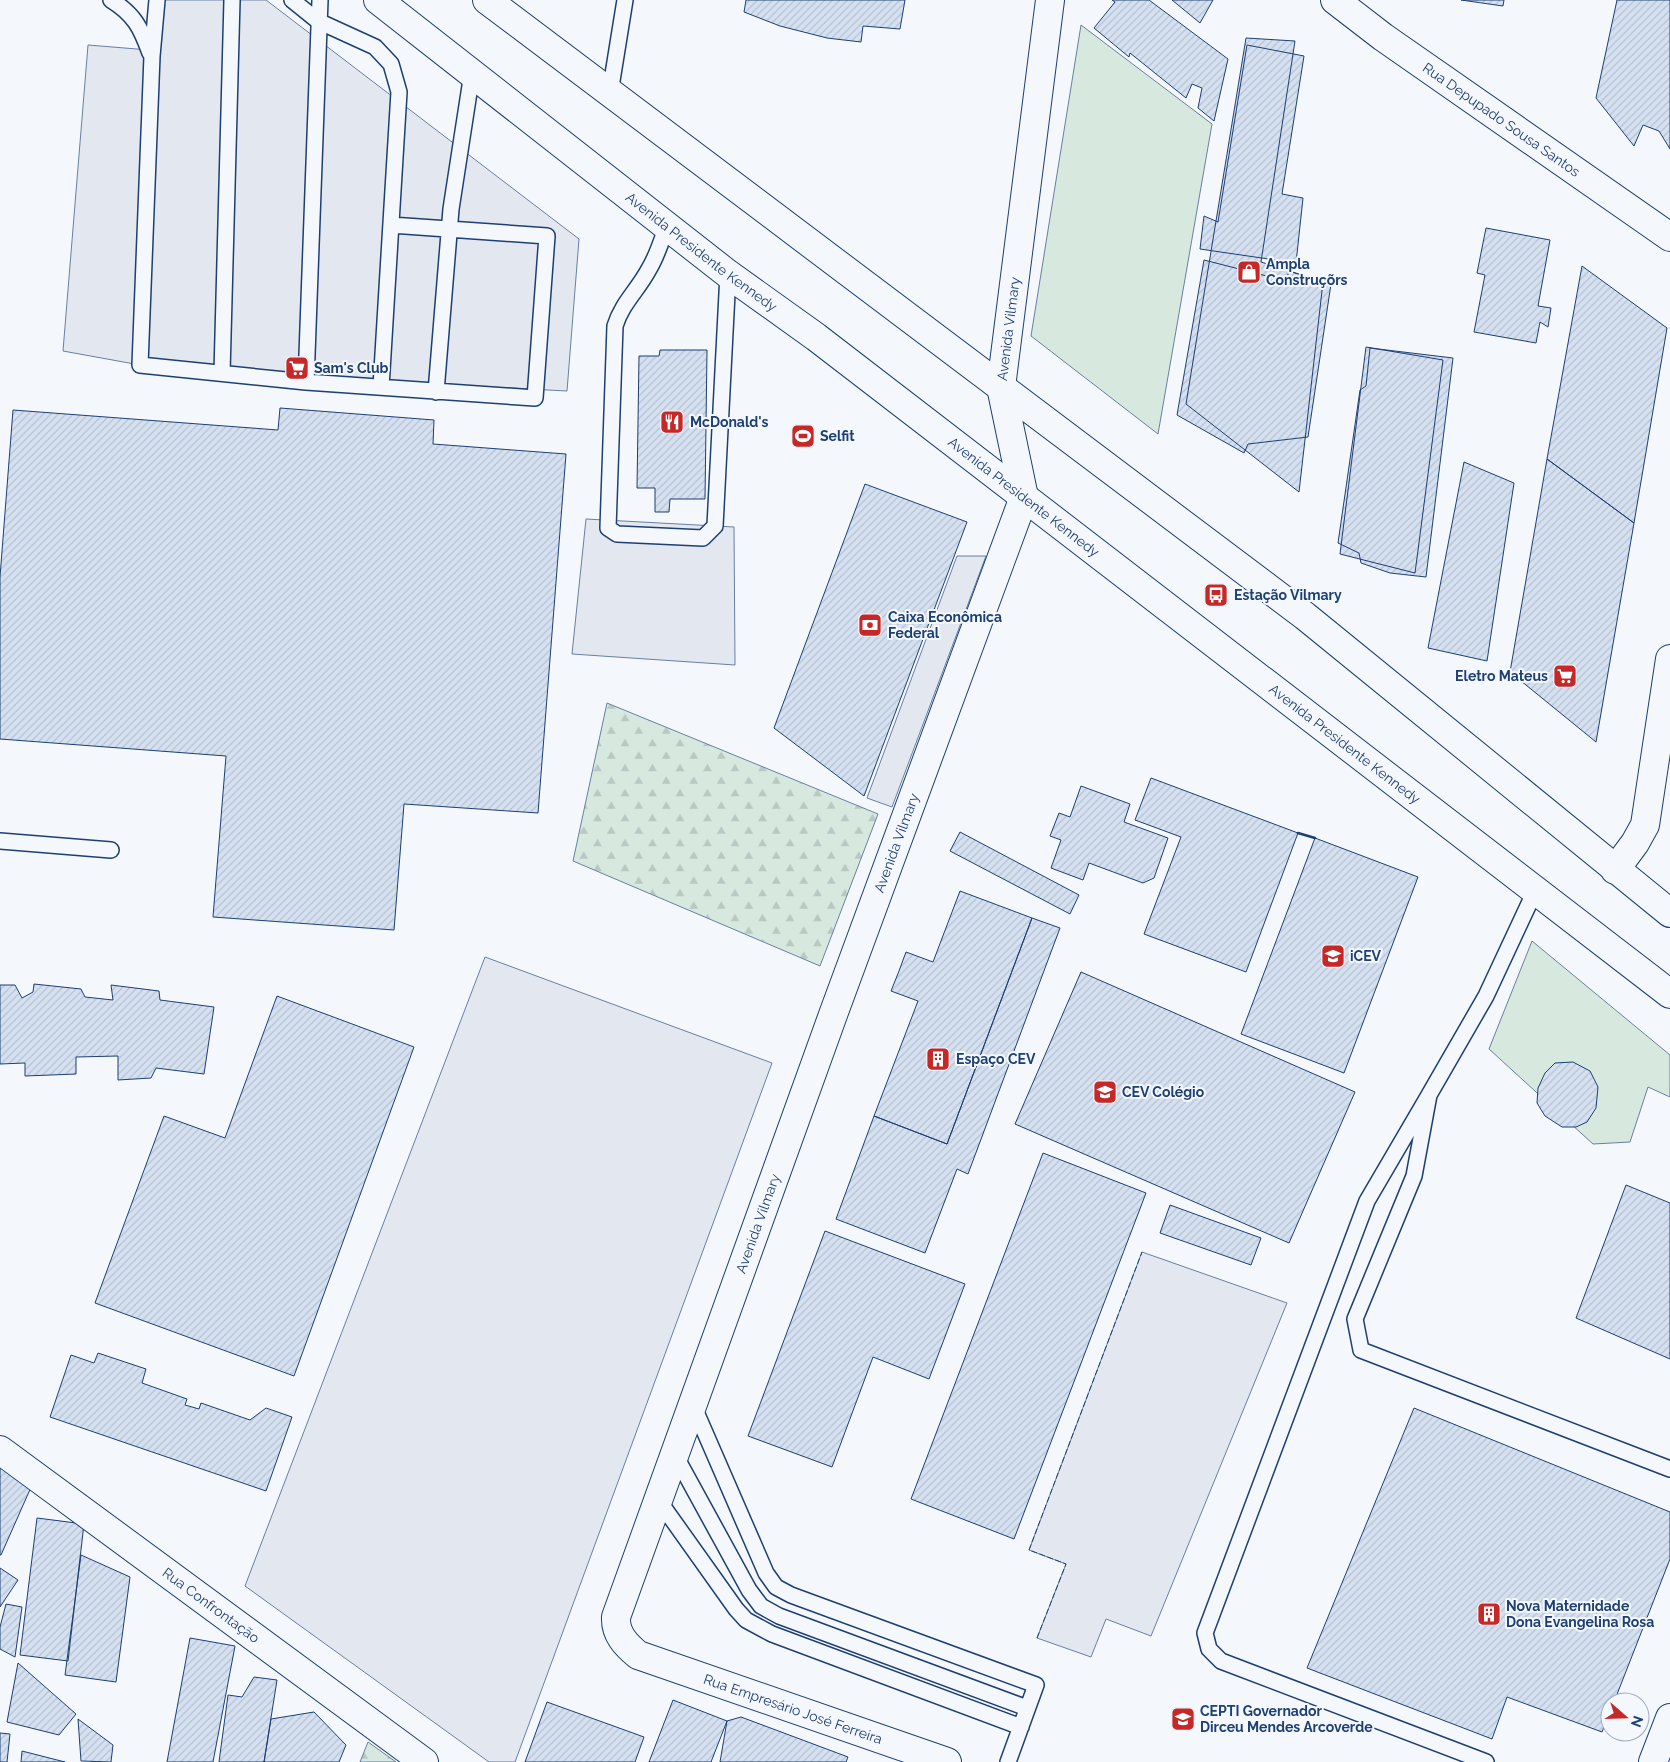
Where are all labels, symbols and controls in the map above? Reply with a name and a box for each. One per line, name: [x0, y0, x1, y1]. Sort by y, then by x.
street label: Rua Depupado Sousa Santos: [1420, 59, 1583, 180]
street label: Avenida Presidente Kennedy: [623, 189, 781, 315]
place label: Ampla Construçõrs: [1266, 256, 1348, 288]
shop icon: Ampla Construçõrs: [1236, 259, 1262, 285]
street label: Avenida Vilmary: [994, 276, 1023, 382]
supermarket icon: Sam's Club: [284, 355, 310, 381]
place label: Sam's Club: [314, 360, 389, 376]
restaurant icon: McDonald's: [659, 409, 685, 435]
place label: McDonald's: [690, 414, 769, 430]
sports icon: Selfit: [790, 423, 816, 449]
place label: Selfit: [820, 428, 855, 444]
street label: Avenida Presidente Kennedy: [945, 434, 1103, 560]
bus stop icon: Estação Vilmary: [1203, 582, 1229, 608]
place label: Estação Vilmary: [1234, 587, 1342, 603]
place label: Caixa Econômica Federal: [888, 609, 1002, 641]
bank icon: Caixa Econômica Federal: [857, 612, 883, 638]
supermarket icon: Eletro Mateus: [1552, 663, 1578, 689]
place label: Eletro Mateus: [1455, 668, 1548, 684]
street label: Avenida Presidente Kennedy: [1266, 681, 1424, 807]
street label: Avenida Vilmary: [871, 791, 922, 895]
school or university icon: iCEV: [1320, 943, 1346, 969]
place label: iCEV: [1350, 948, 1382, 964]
building icon: Espaço CEV: [925, 1046, 951, 1072]
place label: Espaço CEV: [956, 1051, 1036, 1067]
school or university icon: CEV Colégio: [1092, 1079, 1118, 1105]
place label: CEV Colégio: [1122, 1084, 1205, 1100]
street label: Avenida Vilmary: [733, 1171, 783, 1275]
street label: Rua Confrontação: [159, 1564, 263, 1646]
place label: Nova Maternidade Dona Evangelina Rosa: [1506, 1598, 1654, 1630]
building icon: Nova Maternidade Dona Evangelina Rosa: [1476, 1601, 1502, 1627]
street label: Rua Empresário José Ferreira: [701, 1671, 885, 1747]
north arrow: [1600, 1692, 1650, 1742]
place label: CEPTI Governador Dirceu Mendes Arcoverde: [1200, 1703, 1373, 1735]
school or university icon: CEPTI Governador Dirceu Mendes Arcoverde: [1170, 1706, 1196, 1732]
text: N: [1628, 1714, 1647, 1729]

